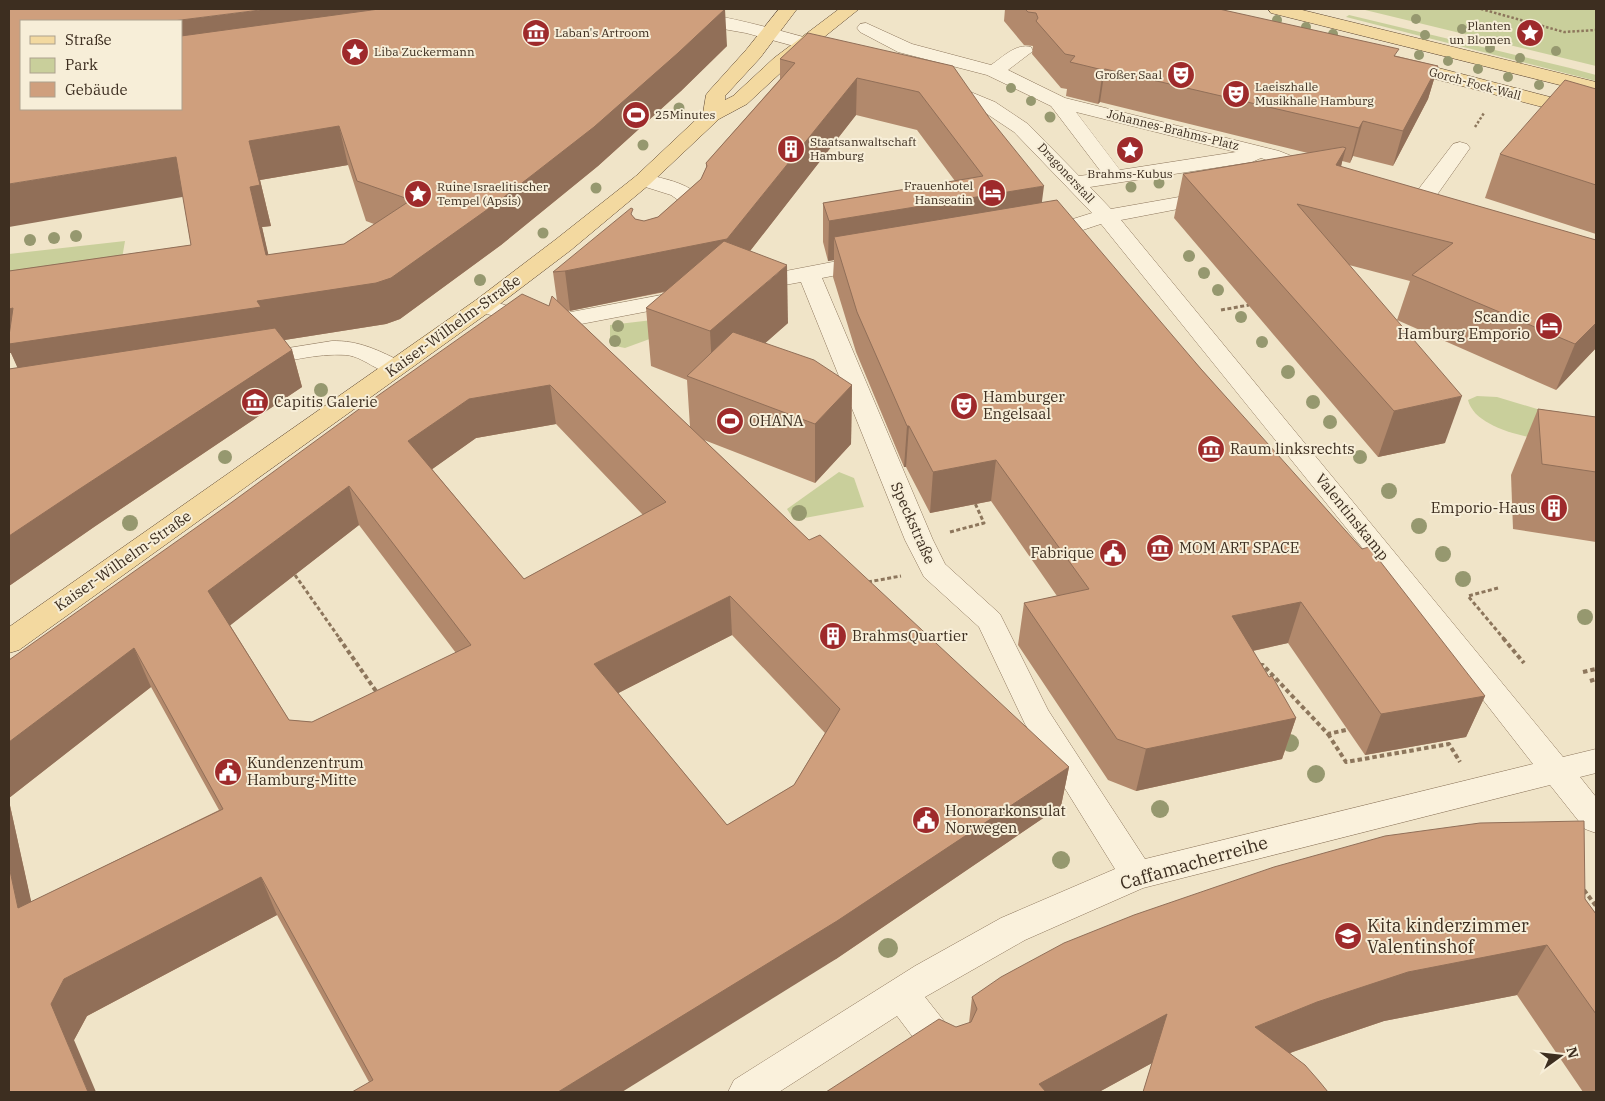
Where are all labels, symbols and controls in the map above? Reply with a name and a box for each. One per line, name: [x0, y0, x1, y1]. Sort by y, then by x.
museum icon: Laban's Artroom: [521, 18, 551, 48]
place label: Planten un Blomen: [1449, 18, 1511, 47]
place icon: Planten un Blomen: [1515, 18, 1545, 48]
legend: [20, 20, 182, 110]
place label: Laban's Artroom: [555, 25, 650, 40]
text: Straße: [65, 30, 112, 49]
place icon: Liba Zuckermann: [340, 37, 370, 67]
place label: Liba Zuckermann: [374, 44, 475, 59]
text: Park: [65, 55, 98, 74]
theatre icon: Großer Saal: [1166, 60, 1196, 90]
street label: Gorch-Fock-Wall: [1427, 64, 1523, 103]
place label: Großer Saal: [1095, 67, 1162, 82]
theatre icon: Laeiszhalle Musikhalle Hamburg: [1221, 79, 1251, 109]
place label: Laeiszhalle Musikhalle Hamburg: [1255, 79, 1374, 108]
text: Gebäude: [65, 80, 128, 99]
sports icon: 25Minutes: [621, 100, 651, 130]
street label: Johannes-Brahms-Platz: [1106, 106, 1241, 153]
place label: 25Minutes: [655, 107, 715, 122]
building icon: Staatsanwaltschaft Hamburg: [776, 134, 806, 164]
place label: Staatsanwaltschaft Hamburg: [810, 134, 916, 163]
place icon: Brahms-Kubus: [1115, 135, 1145, 165]
street label: Dragonerstall: [1035, 140, 1098, 206]
place label: Brahms-Kubus: [1087, 166, 1173, 181]
place label: Frauenhotel Hanseatin: [904, 178, 973, 207]
hotel icon: Frauenhotel Hanseatin: [977, 178, 1007, 208]
place icon: Ruine Israelitischer Tempel (Apsis): [403, 179, 433, 209]
place label: Ruine Israelitischer Tempel (Apsis): [437, 179, 549, 208]
street label: Kaiser-Wilhelm-Straße: [381, 270, 524, 381]
place label: Scandic Hamburg Emporio: [1398, 307, 1530, 343]
hotel icon: Scandic Hamburg Emporio: [1534, 311, 1564, 341]
museum icon: Capitis Galerie: [240, 387, 270, 417]
place label: Hamburger Engelsaal: [983, 387, 1065, 423]
theatre icon: Hamburger Engelsaal: [949, 391, 979, 421]
place label: Capitis Galerie: [274, 392, 378, 411]
sports icon: OHANA: [715, 406, 745, 436]
place label: OHANA: [749, 411, 804, 430]
museum icon: Raum linksrechts: [1196, 434, 1226, 464]
place label: Raum linksrechts: [1230, 439, 1355, 458]
street label: Valentinskamp: [1311, 469, 1393, 564]
street label: Speckstraße: [887, 479, 940, 567]
building icon: Emporio-Haus: [1539, 493, 1569, 523]
place label: Emporio-Haus: [1431, 498, 1535, 517]
street label: Kaiser-Wilhelm-Straße: [51, 506, 195, 615]
museum icon: MOM ART SPACE: [1145, 533, 1175, 563]
public building icon: Fabrique: [1098, 538, 1128, 568]
place label: MOM ART SPACE: [1179, 538, 1299, 557]
place label: Fabrique: [1031, 543, 1094, 562]
building icon: BrahmsQuartier: [818, 621, 848, 651]
place label: BrahmsQuartier: [852, 626, 968, 645]
place label: Kundenzentrum Hamburg-Mitte: [247, 753, 364, 789]
public building icon: Kundenzentrum Hamburg-Mitte: [213, 757, 243, 787]
place label: Honorarkonsulat Norwegen: [945, 801, 1066, 837]
public building icon: Honorarkonsulat Norwegen: [911, 805, 941, 835]
street label: Caffamacherreihe: [1117, 830, 1270, 895]
place label: Kita kinderzimmer Valentinshof: [1367, 914, 1529, 958]
school or university icon: Kita kinderzimmer Valentinshof: [1333, 921, 1363, 951]
north arrow: [1535, 1031, 1585, 1081]
text: N: [1562, 1045, 1583, 1060]

